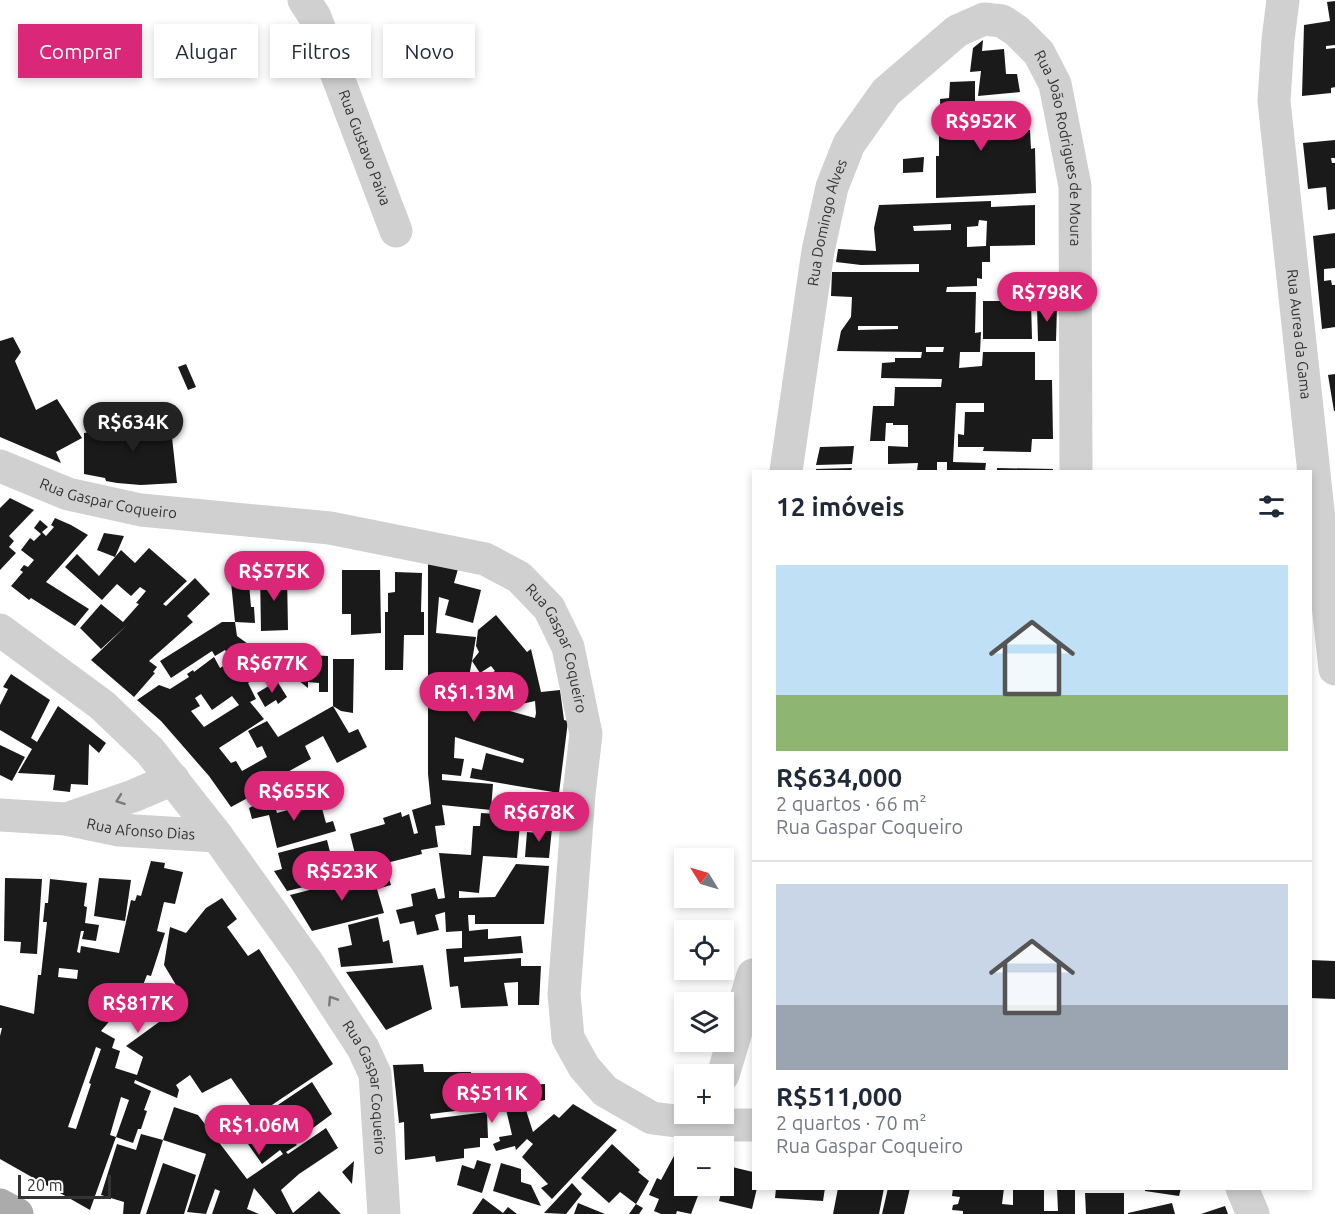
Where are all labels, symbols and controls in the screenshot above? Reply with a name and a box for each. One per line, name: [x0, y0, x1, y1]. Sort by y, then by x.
chip: Comprar: [18, 24, 142, 78]
chip: Alugar: [154, 24, 258, 78]
chip: Filtros: [270, 24, 371, 78]
chip: Novo: [383, 24, 475, 78]
street label: Rua João Rodrigues de Moura: [1031, 47, 1084, 247]
street label: Rua Gustavo Paiva: [335, 87, 395, 208]
pin: R$952K: [932, 101, 1030, 152]
text: R$952K: [945, 109, 1017, 132]
street label: Rua Domingo Alves: [804, 156, 850, 287]
street label: Rua Aurea da Gama: [1284, 268, 1315, 400]
pin: R$798K: [998, 272, 1096, 323]
text: R$798K: [1011, 280, 1083, 303]
pin: R$634K: [84, 402, 182, 453]
text: R$634K: [97, 410, 169, 433]
street label: Rua Gaspar Coqueiro: [37, 474, 178, 521]
icon: filters: [1255, 490, 1288, 523]
text: 12 imóveis: [776, 492, 905, 521]
pin: R$575K: [225, 551, 323, 602]
text: R$575K: [238, 559, 310, 582]
street label: Rua Gaspar Coqueiro: [522, 580, 590, 714]
icon: home: [978, 604, 1086, 712]
pin: R$677K: [223, 643, 321, 694]
text: R$677K: [236, 651, 308, 674]
pin: R$1.13M: [419, 672, 529, 723]
text: R$1.13M: [434, 680, 514, 703]
text: R$634,000: [776, 763, 902, 792]
pin: R$655K: [245, 771, 343, 822]
text: R$655K: [258, 779, 330, 802]
pin: R$678K: [490, 792, 588, 843]
text: 2 quartos · 66 m²: [776, 792, 927, 815]
one-way arrow: [115, 793, 126, 806]
text: R$678K: [503, 800, 575, 823]
street label: Rua Afonso Dias: [85, 815, 196, 843]
text: Rua Gaspar Coqueiro: [776, 815, 963, 838]
north arrow: [674, 848, 734, 908]
map controls: [674, 848, 734, 1196]
pin: R$523K: [293, 851, 391, 902]
text: R$523K: [306, 859, 378, 882]
button: locate: [674, 920, 734, 980]
icon: home: [978, 923, 1086, 1031]
pin: R$817K: [89, 983, 187, 1034]
text: R$817K: [102, 991, 174, 1014]
button: layers: [674, 992, 734, 1052]
one-way arrow: [327, 996, 339, 1006]
street label: Rua Gaspar Coqueiro: [339, 1017, 389, 1155]
button: +: [674, 1064, 734, 1124]
pin: R$511K: [443, 1073, 541, 1124]
text: R$511K: [456, 1081, 528, 1104]
text: R$511,000: [776, 1082, 902, 1111]
pin: R$1.06M: [204, 1105, 314, 1156]
text: 2 quartos · 70 m²: [776, 1111, 927, 1134]
text: R$1.06M: [219, 1113, 299, 1136]
text: Rua Gaspar Coqueiro: [776, 1134, 963, 1157]
button: −: [674, 1136, 734, 1196]
scale bar: [18, 1172, 111, 1200]
text: 20 m: [27, 1176, 63, 1194]

